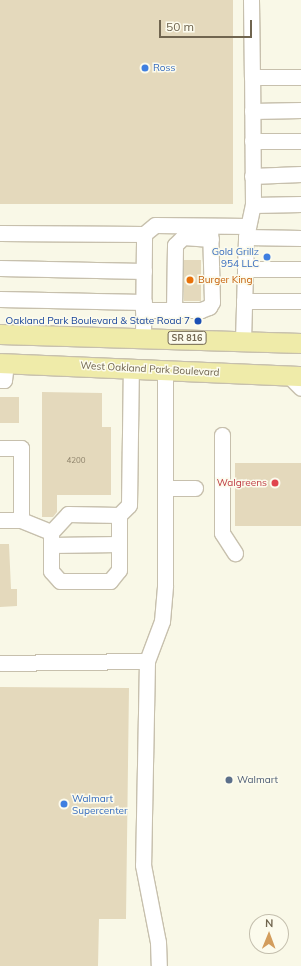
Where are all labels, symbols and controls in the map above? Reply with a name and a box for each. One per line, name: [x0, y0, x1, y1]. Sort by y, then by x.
scale bar: [161, 12, 254, 38]
text: 50 m: [166, 19, 194, 34]
place label: Ross: [153, 62, 175, 74]
marker: Ross: [140, 63, 150, 73]
place label: Gold Grillz 954 LLC: [212, 245, 259, 268]
marker: Gold Grillz 954 LLC: [262, 252, 272, 262]
place label: Burger King: [198, 274, 252, 286]
marker: Burger King: [185, 275, 195, 285]
place label: Oakland Park Boulevard & State Road 7: [6, 315, 190, 327]
marker: Oakland Park Boulevard & State Road 7: [193, 316, 203, 326]
road number: SR 816: [167, 331, 207, 345]
street label: West Oakland Park Boulevard: [80, 359, 220, 379]
house number: 4200: [66, 456, 86, 466]
place label: Walgreens: [217, 477, 267, 489]
marker: Walgreens: [270, 478, 280, 488]
place label: Walmart: [237, 774, 278, 786]
marker: Walmart: [224, 775, 234, 785]
place label: Walmart Supercenter: [72, 792, 128, 816]
marker: Walmart Supercenter: [59, 799, 69, 809]
north arrow: [249, 914, 289, 954]
text: N: [265, 916, 273, 930]

